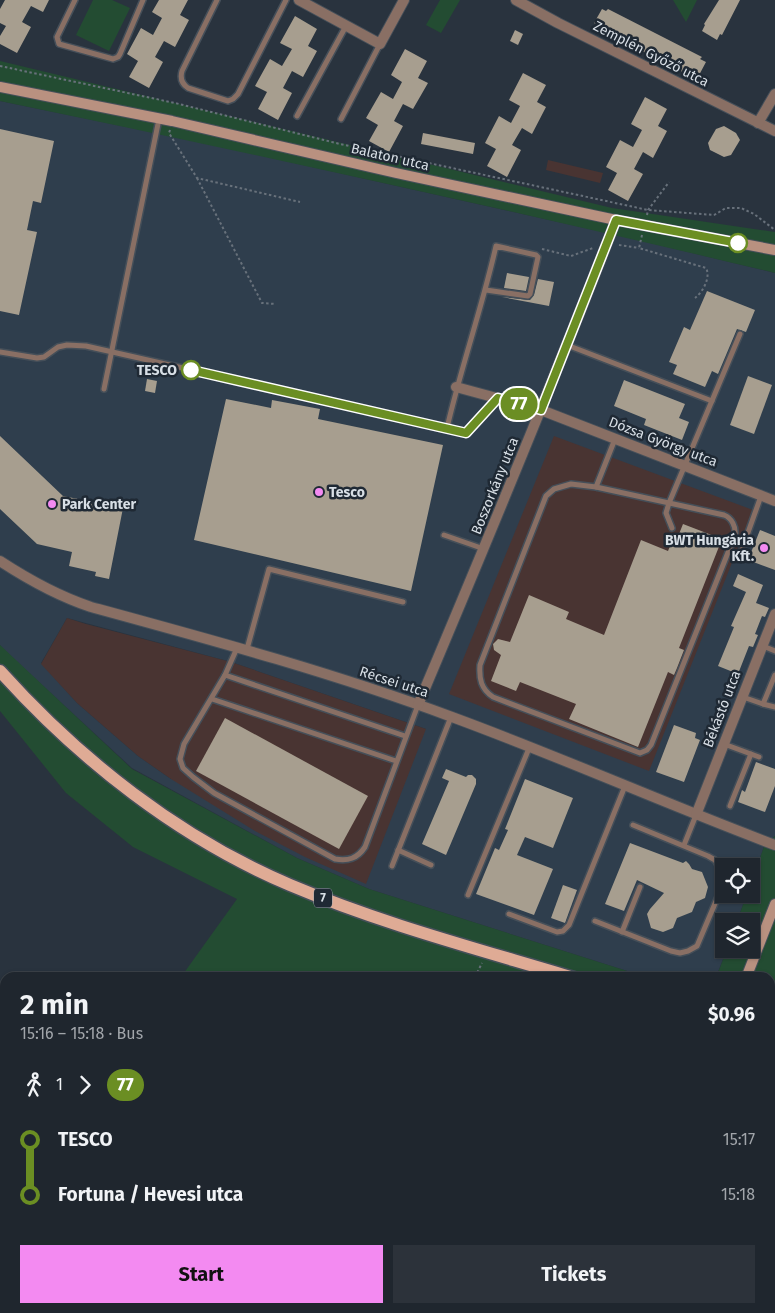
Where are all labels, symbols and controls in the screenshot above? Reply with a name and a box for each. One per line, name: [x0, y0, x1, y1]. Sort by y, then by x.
street label: Zemplén Győző utca: [590, 18, 712, 90]
street label: Balaton utca: [349, 140, 431, 174]
unlabelled marker: [728, 233, 748, 253]
marker: TESCO: [181, 360, 201, 380]
place label: TESCO: [137, 362, 177, 379]
line badge: 77: [496, 388, 542, 420]
text: 77: [511, 393, 527, 415]
street label: Dózsa György utca: [606, 413, 720, 471]
street label: Boszorkány utca: [468, 435, 522, 537]
place label: Tesco: [329, 484, 365, 501]
marker: Tesco: [313, 486, 325, 498]
place label: Park Center: [62, 496, 136, 513]
marker: Park Center: [46, 498, 58, 510]
place label: BWT Hungária Kft.: [665, 532, 754, 565]
marker: BWT Hungária Kft.: [758, 542, 770, 554]
street label: Récsei utca: [357, 663, 431, 701]
street label: Békástó utca: [700, 668, 744, 750]
map controls: [715, 858, 760, 958]
button: locate: [715, 858, 760, 903]
road number: 7: [314, 888, 332, 908]
button: layers: [715, 913, 760, 958]
text: 2 min: [20, 988, 89, 1021]
text: $0.96: [708, 1003, 755, 1026]
text: 15:16 – 15:18 · Bus: [20, 1024, 143, 1043]
icon: walk: [20, 1071, 48, 1099]
icon: forward: [71, 1071, 99, 1099]
text: 77: [117, 1074, 134, 1096]
text: 1: [56, 1075, 63, 1094]
text: TESCO: [58, 1128, 113, 1151]
text: 15:17: [723, 1130, 755, 1149]
text: Fortuna / Hevesi utca: [58, 1183, 243, 1206]
text: 15:18: [721, 1185, 755, 1204]
button: Start: [20, 1245, 383, 1303]
button: Tickets: [393, 1245, 755, 1303]

